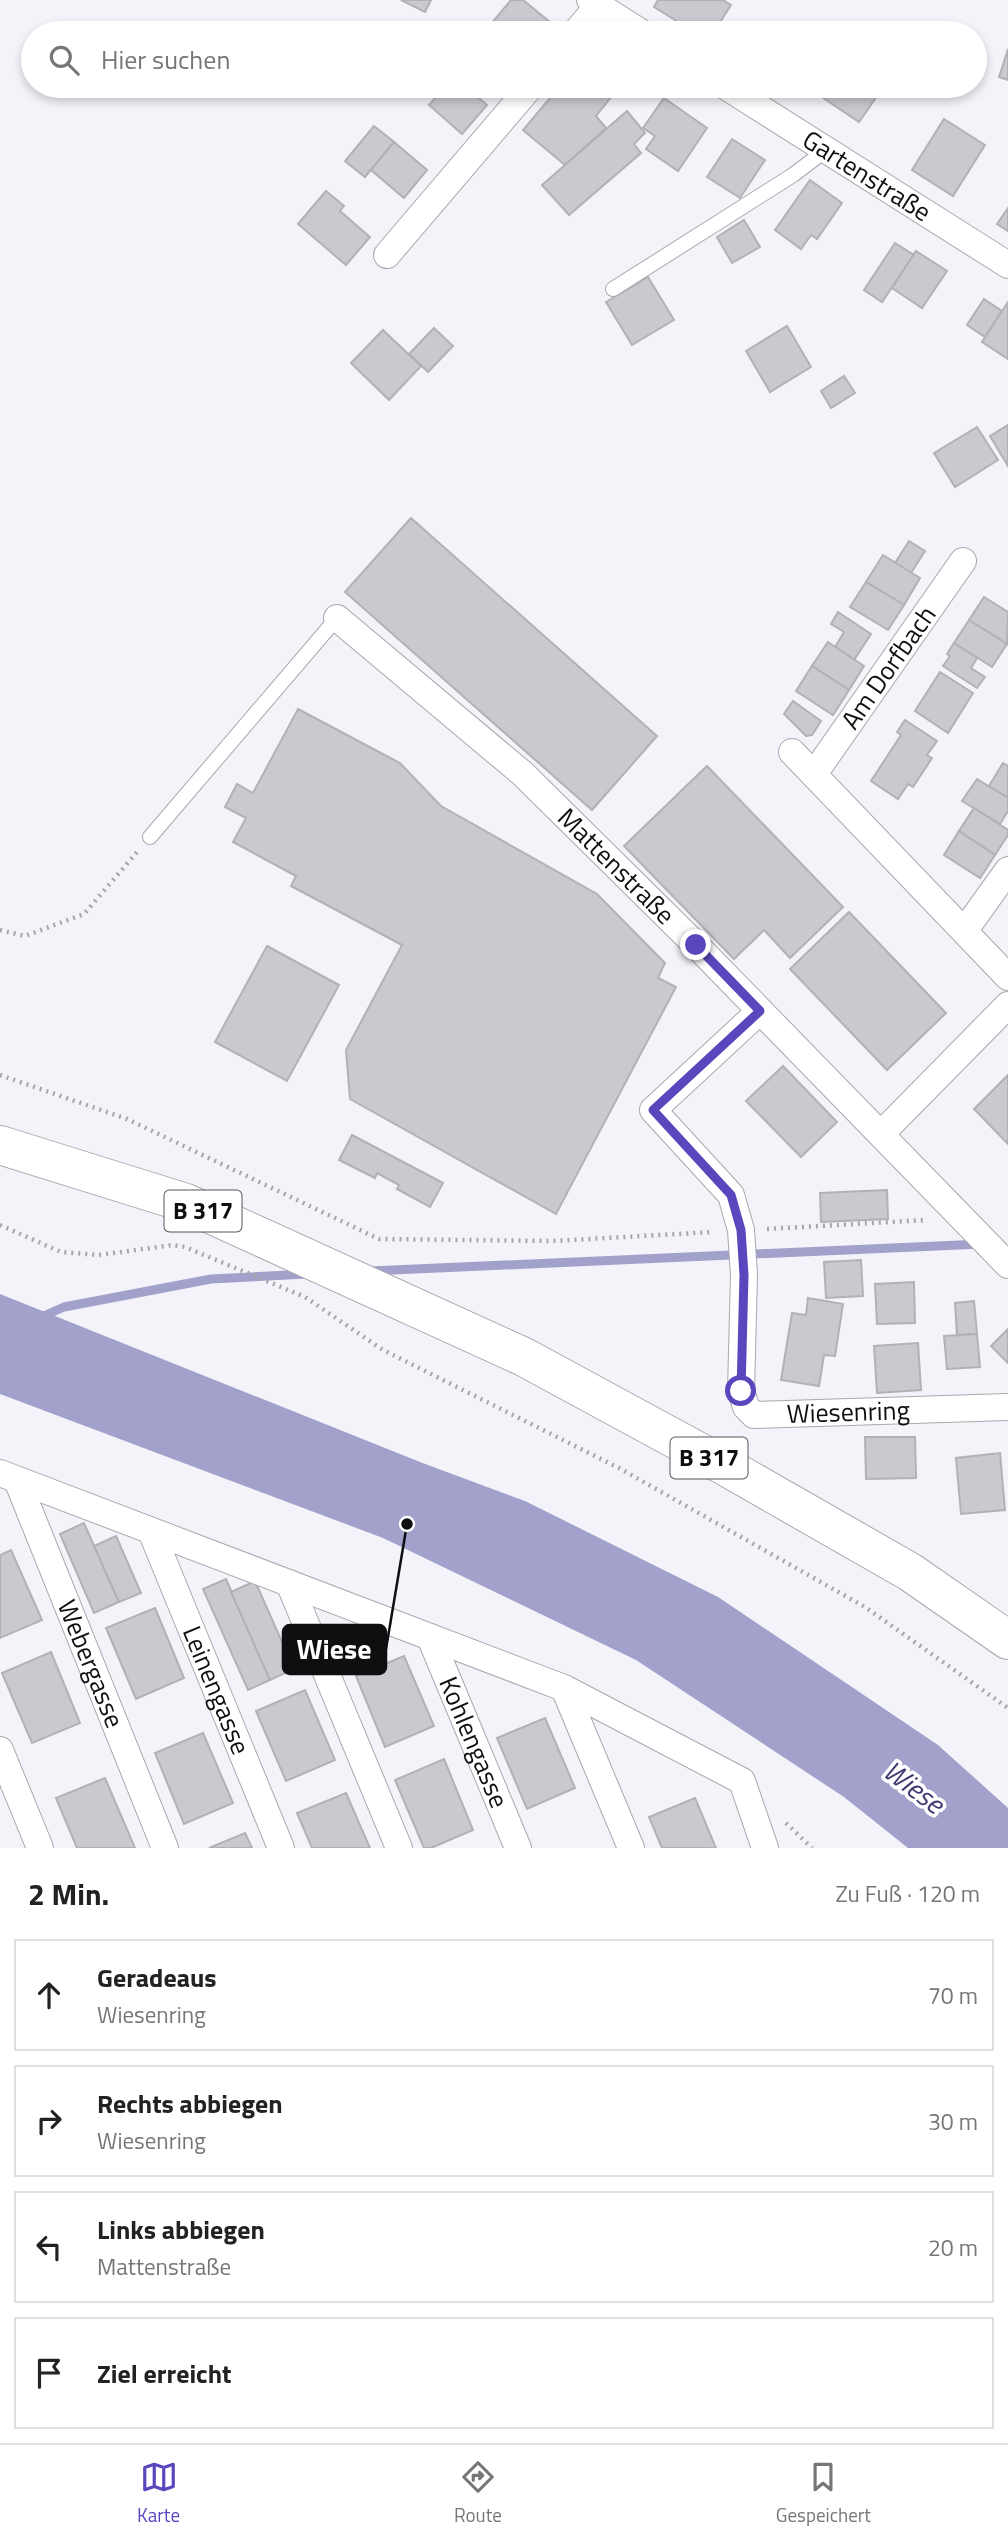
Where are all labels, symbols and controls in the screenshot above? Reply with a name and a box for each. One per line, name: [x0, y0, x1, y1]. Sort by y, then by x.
search box: [21, 21, 987, 98]
text: Hier suchen: [101, 40, 230, 79]
icon: search: [45, 41, 83, 79]
street label: Gartenstraße: [795, 120, 939, 231]
street label: Am Dorfbach: [831, 597, 945, 737]
street label: Mattenstraße: [549, 799, 684, 933]
route end: [680, 929, 711, 960]
road number: B 317: [164, 1190, 242, 1232]
route start: [725, 1375, 756, 1406]
street label: Wiesenring: [786, 1390, 910, 1433]
road number: B 317: [670, 1438, 748, 1478]
street label: Webergasse: [48, 1594, 135, 1733]
street label: Leinengasse: [173, 1620, 261, 1760]
callout: Wiese: [283, 1625, 386, 1674]
text: Wiese: [296, 1627, 372, 1670]
street label: Kohlengasse: [430, 1670, 519, 1814]
water label: Wiese: [875, 1749, 956, 1825]
text: 2 Min.: [28, 1871, 109, 1917]
text: Zu Fuß · 120 m: [836, 1876, 980, 1911]
text: Geradeaus: [97, 1958, 217, 1997]
icon: ahead: [30, 1976, 68, 2014]
text: 70 m: [928, 1978, 978, 2013]
text: Wiesenring: [97, 1997, 206, 2032]
text: Rechts abbiegen: [97, 2084, 283, 2123]
icon: right: [30, 2102, 68, 2140]
text: 30 m: [928, 2104, 978, 2139]
text: Wiesenring: [97, 2123, 206, 2158]
text: Links abbiegen: [97, 2210, 265, 2249]
icon: left: [30, 2228, 68, 2266]
text: 20 m: [928, 2230, 978, 2265]
text: Mattenstraße: [97, 2249, 231, 2284]
icon: arrive: [30, 2354, 68, 2392]
text: Ziel erreicht: [97, 2354, 232, 2393]
tab: Karte: [137, 2458, 180, 2529]
tab: Route: [454, 2458, 502, 2529]
tab: Gespeichert: [776, 2458, 871, 2529]

